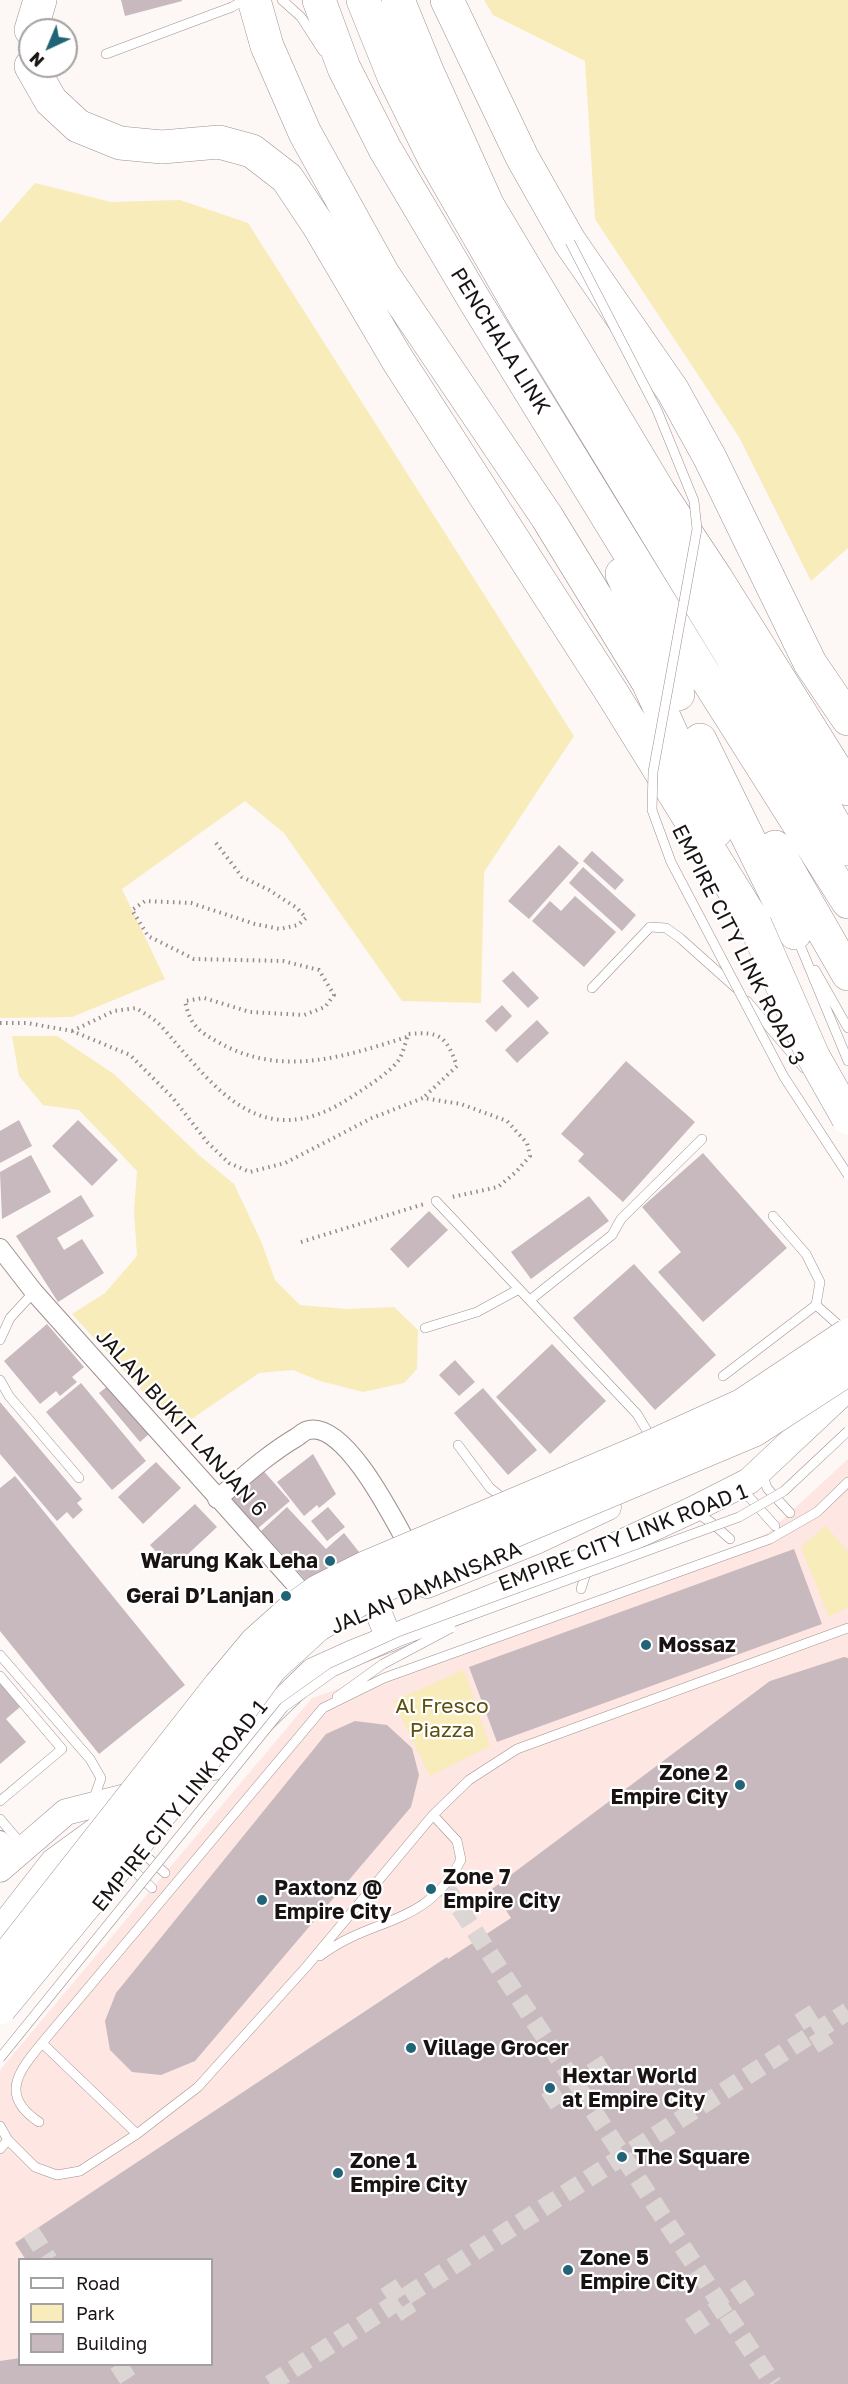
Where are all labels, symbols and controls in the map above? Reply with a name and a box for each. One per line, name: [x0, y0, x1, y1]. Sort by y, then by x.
north arrow: [18, 18, 78, 78]
text: N: [26, 48, 48, 71]
street label: PENCHALA LINK: [445, 263, 555, 419]
street label: EMPIRE CITY LINK ROAD 3: [666, 820, 810, 1070]
street label: JALAN BUKIT LANJAN 6: [90, 1324, 272, 1522]
street label: EMPIRE CITY LINK ROAD 1: [495, 1479, 751, 1597]
street label: JALAN DAMANSARA: [327, 1536, 525, 1640]
place label: Warung Kak Leha: [140, 1548, 318, 1574]
marker: Warung Kak Leha: [323, 1554, 337, 1568]
place label: Gerai D’Lanjan: [126, 1583, 274, 1609]
marker: Gerai D’Lanjan: [279, 1589, 293, 1603]
place label: Mossaz: [658, 1632, 736, 1658]
marker: Mossaz: [639, 1638, 653, 1652]
park label: Al Fresco Piazza: [395, 1693, 489, 1743]
street label: EMPIRE CITY LINK ROAD 1: [87, 1695, 273, 1917]
place label: Zone 2 Empire City: [610, 1760, 728, 1810]
marker: Zone 2 Empire City: [733, 1778, 747, 1792]
place label: Zone 7 Empire City: [443, 1864, 561, 1914]
place label: Paxtonz @ Empire City: [274, 1875, 392, 1925]
marker: Zone 7 Empire City: [424, 1882, 438, 1896]
marker: Paxtonz @ Empire City: [255, 1893, 269, 1907]
place label: Village Grocer: [423, 2035, 569, 2061]
marker: Village Grocer: [404, 2041, 418, 2055]
place label: Hextar World at Empire City: [562, 2063, 705, 2113]
marker: Hextar World at Empire City: [543, 2081, 557, 2095]
place label: The Square: [634, 2144, 750, 2170]
place label: Zone 1 Empire City: [350, 2148, 468, 2198]
marker: The Square: [615, 2150, 629, 2164]
marker: Zone 1 Empire City: [331, 2166, 345, 2180]
place label: Zone 5 Empire City: [580, 2245, 698, 2295]
legend: [18, 2258, 213, 2366]
marker: Zone 5 Empire City: [561, 2263, 575, 2277]
text: Road: [76, 2272, 120, 2294]
text: Park: [76, 2302, 115, 2324]
text: Building: [76, 2332, 147, 2354]

